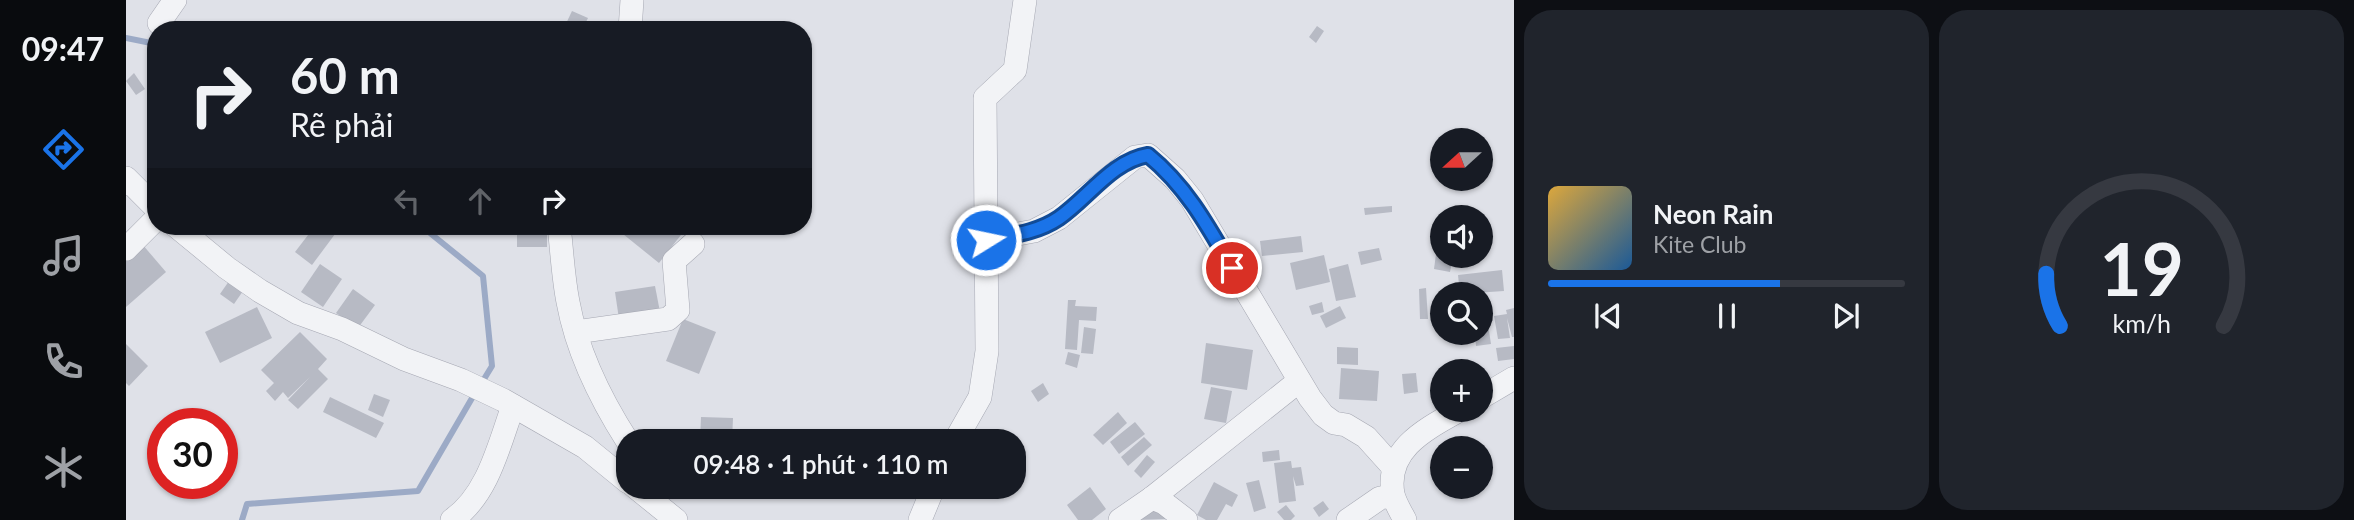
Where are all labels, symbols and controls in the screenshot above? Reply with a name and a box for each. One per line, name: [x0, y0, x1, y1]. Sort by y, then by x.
text: 09:47: [22, 29, 104, 68]
text: 60 m: [290, 46, 400, 104]
icon: right: [175, 49, 266, 140]
text: Rẽ phải: [290, 105, 393, 144]
icon: directions: [39, 125, 88, 174]
north arrow: [1430, 128, 1493, 191]
map controls: [1430, 128, 1493, 499]
icon: left: [388, 182, 426, 220]
icon: ahead: [461, 182, 499, 220]
icon: right: [534, 182, 572, 220]
text: Neon Rain: [1653, 198, 1773, 230]
position arrow: [949, 203, 1023, 277]
button: sound: [1430, 205, 1493, 268]
text: 19: [2099, 224, 2184, 312]
text: Kite Club: [1653, 230, 1746, 258]
icon: music: [39, 231, 88, 280]
pin: [1202, 238, 1262, 298]
icon: arrive: [1213, 249, 1251, 287]
button: search: [1430, 282, 1493, 345]
icon: previous: [1589, 297, 1627, 335]
icon: pause: [1708, 297, 1746, 335]
icon: next: [1827, 297, 1865, 335]
text: km/h: [2112, 308, 2171, 338]
icon: phone: [39, 337, 88, 386]
button: +: [1430, 359, 1493, 422]
speed limit sign: 30: [147, 408, 238, 499]
button: −: [1430, 436, 1493, 499]
icon: climate: [39, 443, 88, 492]
text: 09:48 · 1 phút · 110 m: [694, 448, 948, 480]

